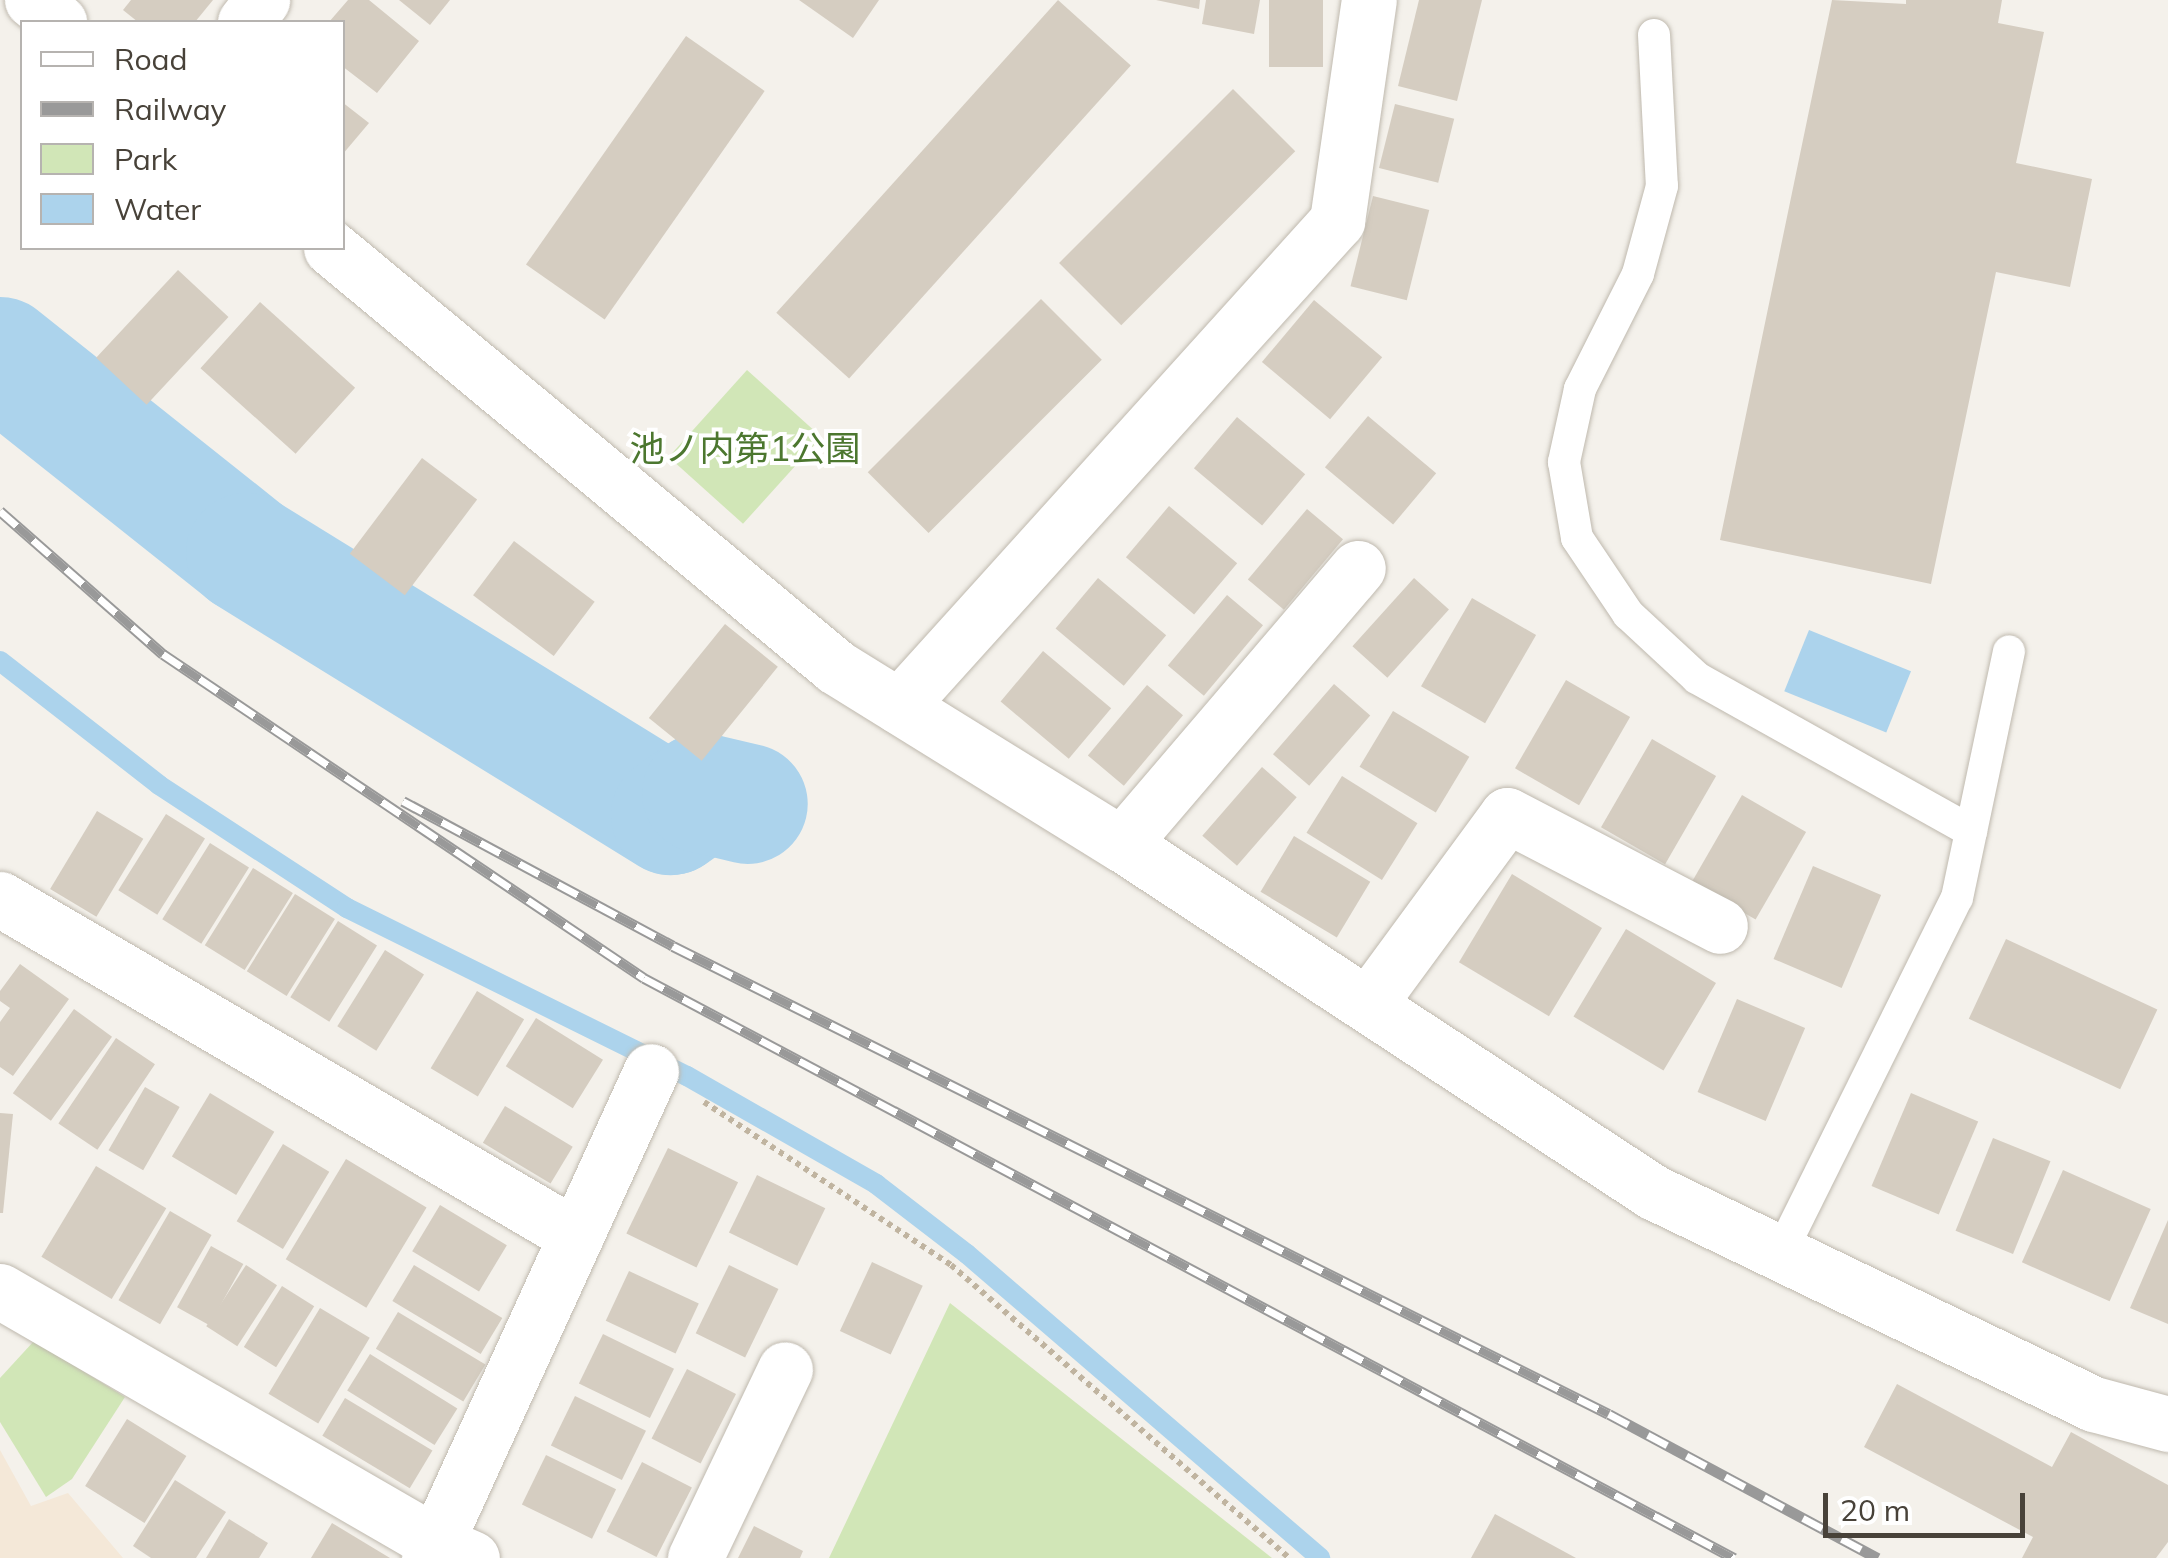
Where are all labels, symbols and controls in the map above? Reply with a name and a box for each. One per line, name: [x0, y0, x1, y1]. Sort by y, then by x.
legend: [20, 20, 345, 250]
text: Road: [114, 40, 188, 78]
text: Railway: [114, 90, 227, 128]
text: Park: [114, 140, 177, 178]
text: Water: [114, 190, 201, 228]
park label: 池ノ内第1公園: [630, 427, 860, 469]
scale bar: [1828, 1473, 2030, 1535]
text: 20 m: [1840, 1491, 1910, 1529]

